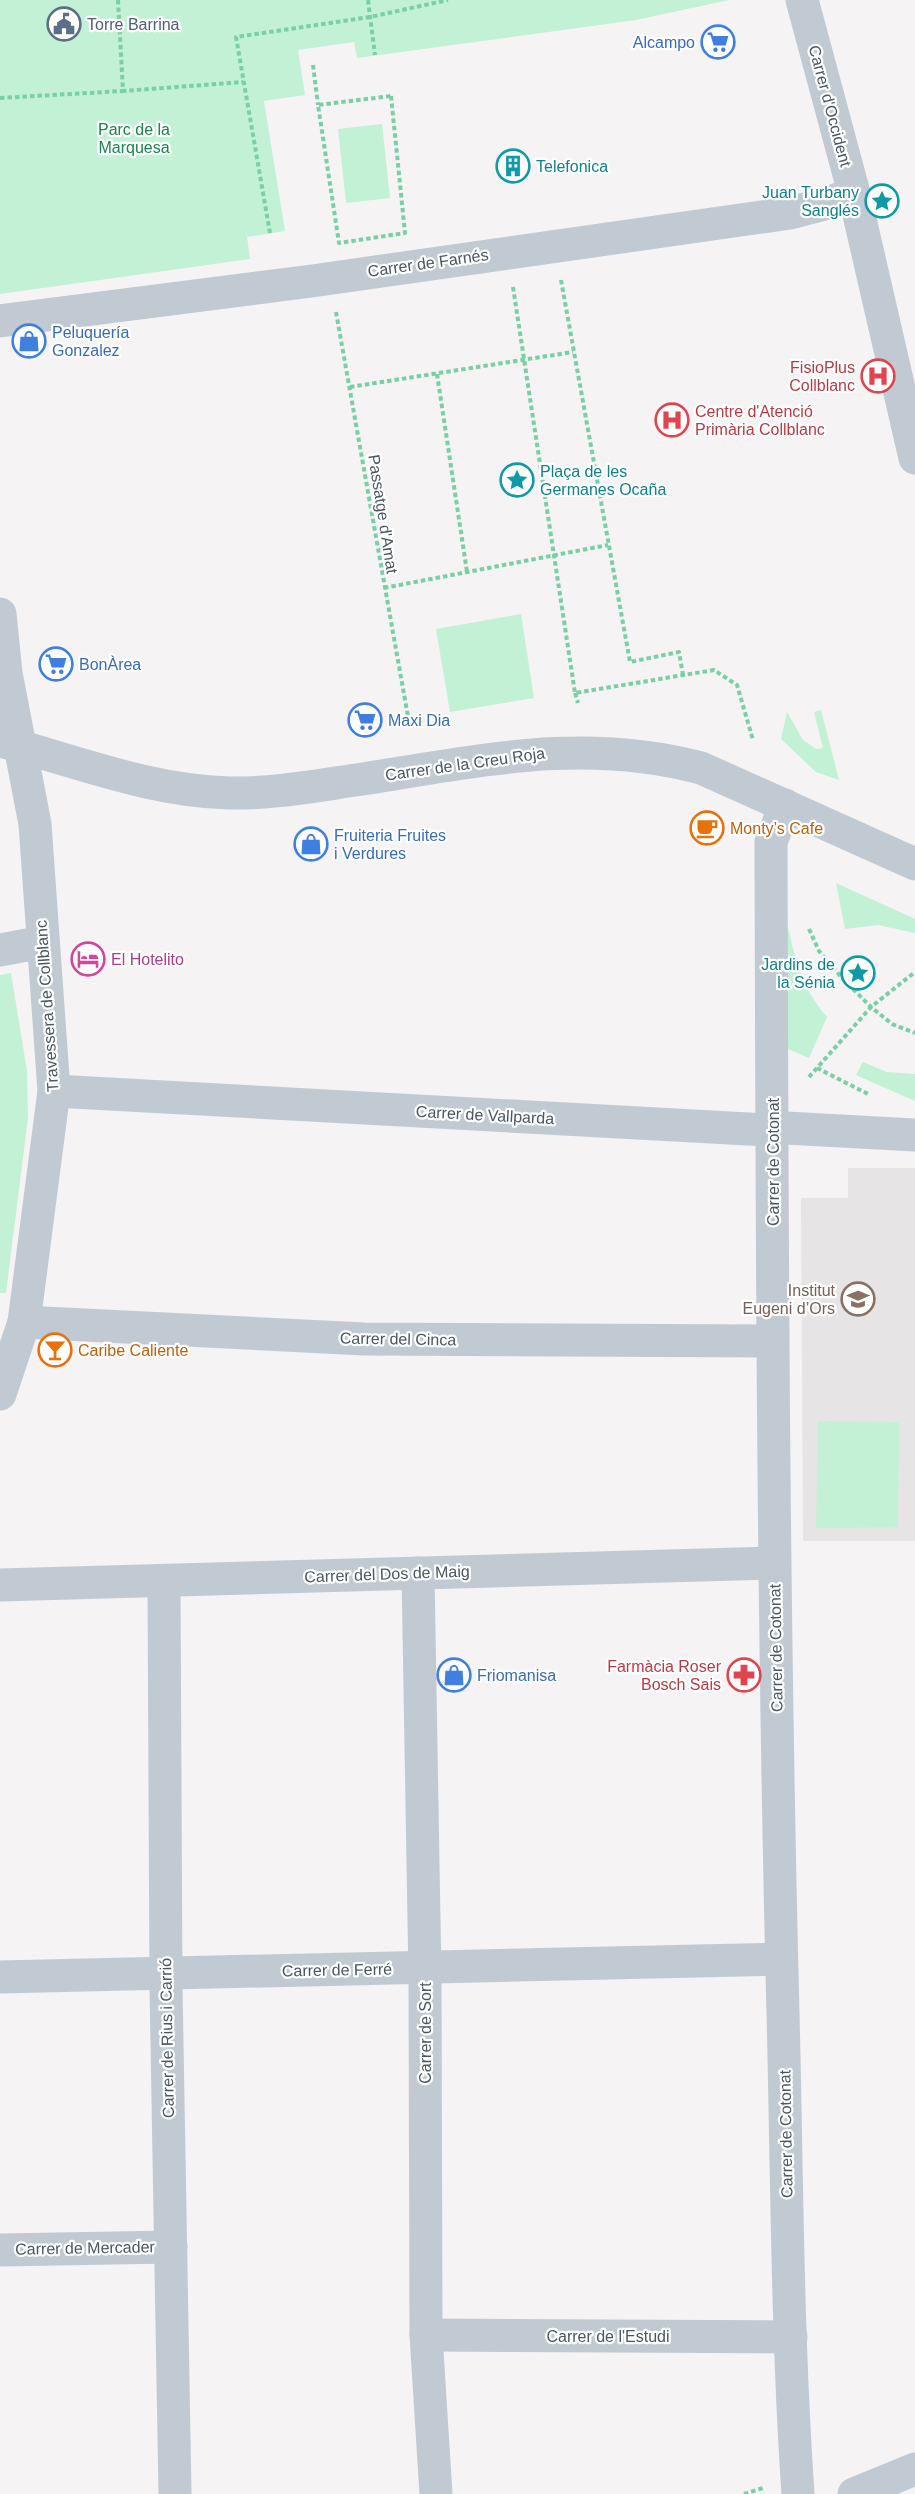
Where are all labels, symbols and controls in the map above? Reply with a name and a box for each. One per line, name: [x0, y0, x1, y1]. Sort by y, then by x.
public building icon: Torre Barrina: [46, 6, 82, 42]
place label: Torre Barrina: [87, 16, 180, 33]
supermarket icon: Alcampo: [700, 24, 736, 60]
place label: Alcampo: [633, 34, 695, 51]
street label: Carrer d'Occident: [806, 43, 855, 169]
park label: Parc de la Marquesa: [98, 121, 170, 156]
building icon: Telefonica: [495, 148, 531, 184]
place label: Telefonica: [536, 158, 608, 175]
place icon: Juan Turbany Sanglés: [864, 183, 900, 219]
place label: Juan Turbany Sanglés: [762, 184, 859, 219]
street label: Carrer de Farnés: [366, 246, 490, 280]
shop icon: Peluquería Gonzalez: [11, 323, 47, 359]
place label: Peluquería Gonzalez: [52, 324, 129, 359]
hospital icon: FisioPlus Collblanc: [860, 358, 896, 394]
place label: FisioPlus Collblanc: [789, 359, 855, 394]
hospital icon: Centre d'Atenció Primària Collblanc: [654, 402, 690, 438]
place label: Centre d'Atenció Primària Collblanc: [695, 403, 825, 438]
street label: Passatge d'Amat: [365, 453, 401, 575]
place icon: Plaça de les Germanes Ocaña: [499, 462, 535, 498]
place label: Plaça de les Germanes Ocaña: [540, 463, 666, 498]
supermarket icon: BonÀrea: [38, 646, 74, 682]
place label: BonÀrea: [79, 655, 141, 673]
supermarket icon: Maxi Dia: [347, 702, 383, 738]
place label: Maxi Dia: [388, 712, 450, 729]
street label: Carrer de la Creu Roja: [384, 744, 546, 784]
cafe icon: Monty’s Cafe: [689, 810, 725, 846]
place label: Monty’s Cafe: [730, 820, 823, 837]
shop icon: Fruiteria Fruites i Verdures: [293, 826, 329, 862]
place label: Fruiteria Fruites i Verdures: [334, 827, 446, 862]
street label: Travessera de Collblanc: [33, 920, 61, 1092]
hotel icon: El Hotelito: [70, 941, 106, 977]
place label: El Hotelito: [111, 951, 184, 968]
place icon: Jardins de la Sénia: [840, 955, 876, 991]
place label: Jardins de la Sénia: [761, 956, 835, 991]
street label: Carrer de Cotonat: [765, 1097, 782, 1226]
street label: Carrer de Vallparda: [415, 1103, 555, 1127]
school or university icon: Institut Eugeni d’Ors: [840, 1281, 876, 1317]
place label: Institut Eugeni d’Ors: [743, 1282, 836, 1317]
street label: Carrer del Cinca: [340, 1329, 456, 1349]
bar icon: Caribe Caliente: [37, 1332, 73, 1368]
place label: Caribe Caliente: [78, 1342, 188, 1359]
street label: Carrer del Dos de Maig: [304, 1563, 470, 1585]
street label: Carrer de Cotonat: [766, 1583, 786, 1712]
shop icon: Friomanisa: [436, 1657, 472, 1693]
pharmacy icon: Farmàcia Roser Bosch Sais: [726, 1657, 762, 1693]
place label: Farmàcia Roser Bosch Sais: [607, 1658, 722, 1693]
place label: Friomanisa: [477, 1667, 556, 1684]
street label: Carrer de Rius i Carrió: [157, 1958, 177, 2118]
street label: Carrer de Ferré: [282, 1961, 392, 1979]
street label: Carrer de Sort: [417, 1982, 434, 2084]
street label: Carrer de Cotonat: [776, 2069, 796, 2198]
street label: Carrer de Mercader: [15, 2238, 156, 2258]
street label: Carrer de l'Estudi: [546, 2328, 670, 2345]

